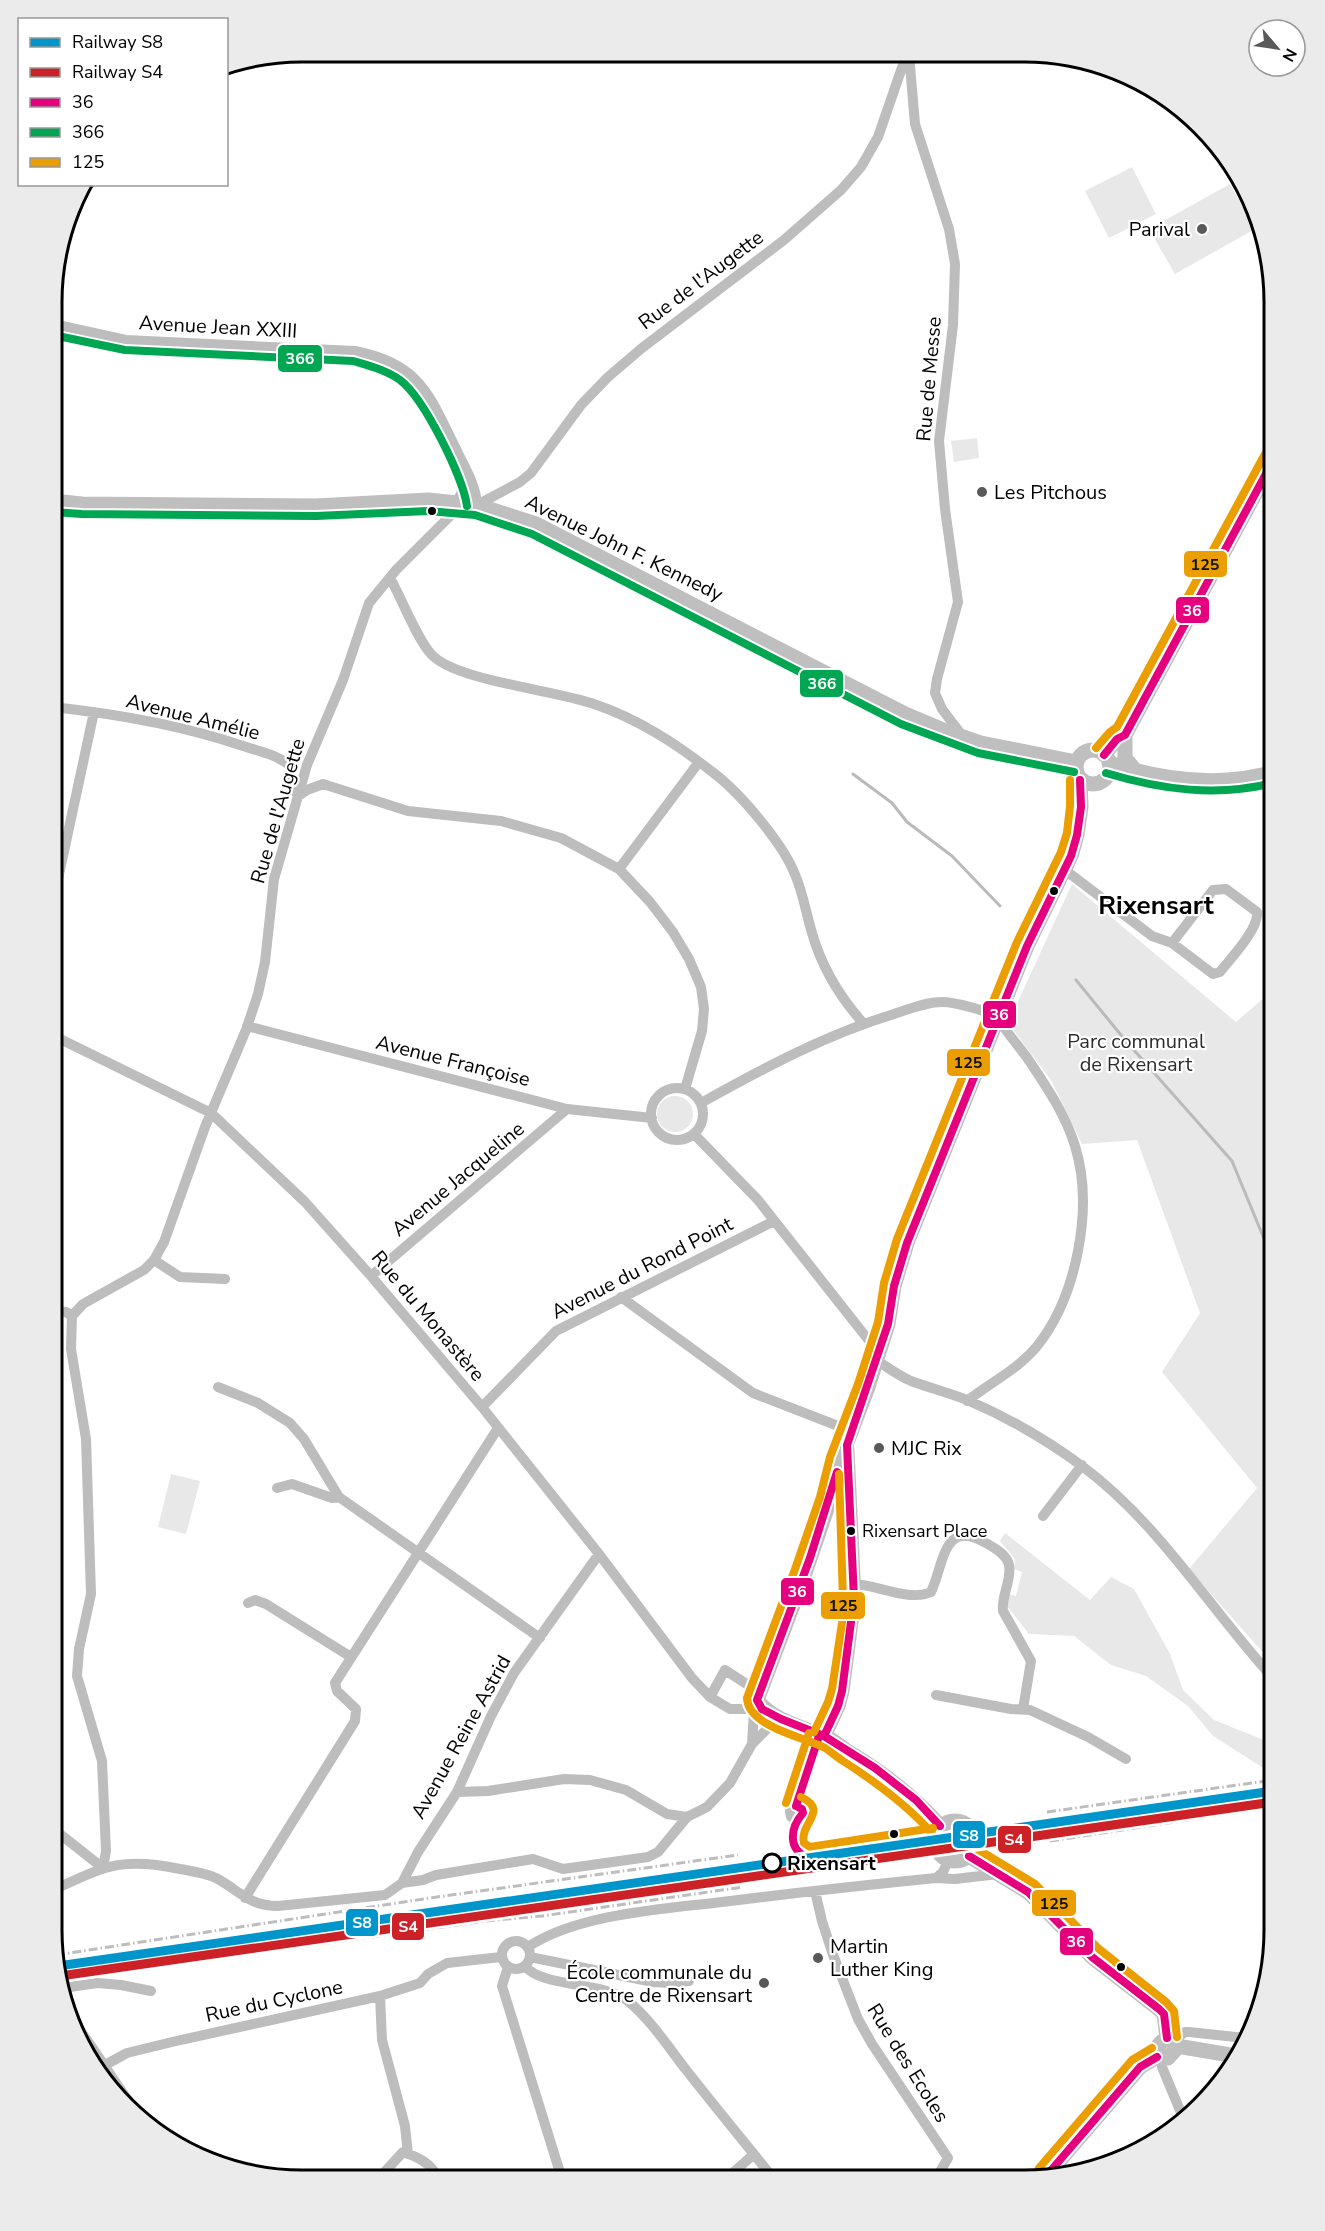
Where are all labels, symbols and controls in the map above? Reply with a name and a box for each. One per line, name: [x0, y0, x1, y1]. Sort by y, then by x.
legend: [18, 18, 228, 186]
north arrow: [1247, 18, 1307, 78]
text: Railway S8: [72, 30, 163, 54]
text: N: [1277, 44, 1302, 65]
text: Railway S4: [72, 60, 163, 84]
text: 36: [72, 90, 94, 114]
text: 366: [72, 120, 104, 144]
text: 125: [72, 150, 104, 174]
place label: Parival: [1129, 216, 1190, 243]
marker: Parival: [1195, 222, 1209, 236]
street label: Rue de l'Augette: [633, 224, 769, 336]
street label: Avenue Jean XXIII: [138, 309, 298, 345]
street label: Rue de Messe: [910, 315, 948, 443]
line badge: 366: [277, 344, 323, 373]
text: 366: [286, 348, 314, 370]
place label: Les Pitchous: [994, 479, 1107, 506]
marker: Les Pitchous: [975, 485, 989, 499]
street label: Avenue John F. Kennedy: [521, 488, 728, 608]
unlabelled marker: [426, 505, 438, 517]
line badge: 125: [1183, 550, 1228, 578]
text: 125: [1191, 554, 1219, 576]
line badge: 36: [1175, 596, 1210, 624]
text: 36: [1182, 600, 1202, 622]
line badge: 366: [799, 669, 844, 698]
text: 366: [808, 673, 836, 695]
street label: Avenue Amélie: [123, 687, 263, 747]
street label: Rue de l'Augette: [244, 735, 312, 887]
unlabelled marker: [1048, 885, 1060, 897]
district label: Rixensart: [1098, 888, 1215, 923]
line badge: 36: [982, 1000, 1017, 1029]
text: 36: [989, 1004, 1009, 1026]
park label: Parc communal de Rixensart: [1067, 1028, 1205, 1078]
street label: Avenue Françoise: [373, 1029, 533, 1093]
line badge: 125: [946, 1048, 991, 1077]
text: 125: [954, 1052, 982, 1074]
street label: Avenue Jacqueline: [386, 1115, 530, 1243]
street label: Avenue du Rond Point: [547, 1210, 738, 1325]
street label: Rue du Monastère: [365, 1245, 491, 1387]
place label: MJC Rix: [891, 1435, 962, 1462]
marker: MJC Rix: [872, 1441, 886, 1455]
place label: Rixensart Place: [862, 1519, 987, 1543]
marker: Rixensart Place: [845, 1525, 857, 1537]
line badge: 36: [780, 1577, 815, 1606]
text: 36: [787, 1581, 807, 1603]
line badge: 125: [820, 1591, 866, 1620]
text: 125: [829, 1595, 857, 1617]
street label: Avenue Reine Astrid: [405, 1650, 517, 1824]
line badge: S8: [952, 1820, 986, 1849]
text: S8: [959, 1825, 979, 1847]
line badge: S4: [997, 1825, 1032, 1854]
unlabelled marker: [888, 1828, 900, 1840]
text: S4: [1004, 1829, 1024, 1851]
place label: Rixensart: [787, 1850, 876, 1877]
marker: Rixensart: [762, 1853, 782, 1873]
line badge: 125: [1031, 1889, 1077, 1917]
text: 125: [1040, 1893, 1068, 1915]
line badge: S8: [345, 1908, 379, 1937]
text: S8: [352, 1912, 372, 1934]
line badge: S4: [391, 1912, 425, 1941]
text: S4: [398, 1916, 418, 1938]
line badge: 36: [1059, 1927, 1094, 1956]
text: 36: [1066, 1931, 1086, 1953]
place label: Martin Luther King: [830, 1933, 933, 1983]
marker: Martin Luther King: [811, 1951, 825, 1965]
place label: École communale du Centre de Rixensart: [567, 1959, 753, 2009]
unlabelled marker: [1115, 1961, 1127, 1973]
street label: Rue du Cyclone: [203, 1973, 345, 2029]
marker: École communale du Centre de Rixensart: [757, 1976, 771, 1990]
street label: Rue des Ecoles: [861, 1998, 955, 2128]

